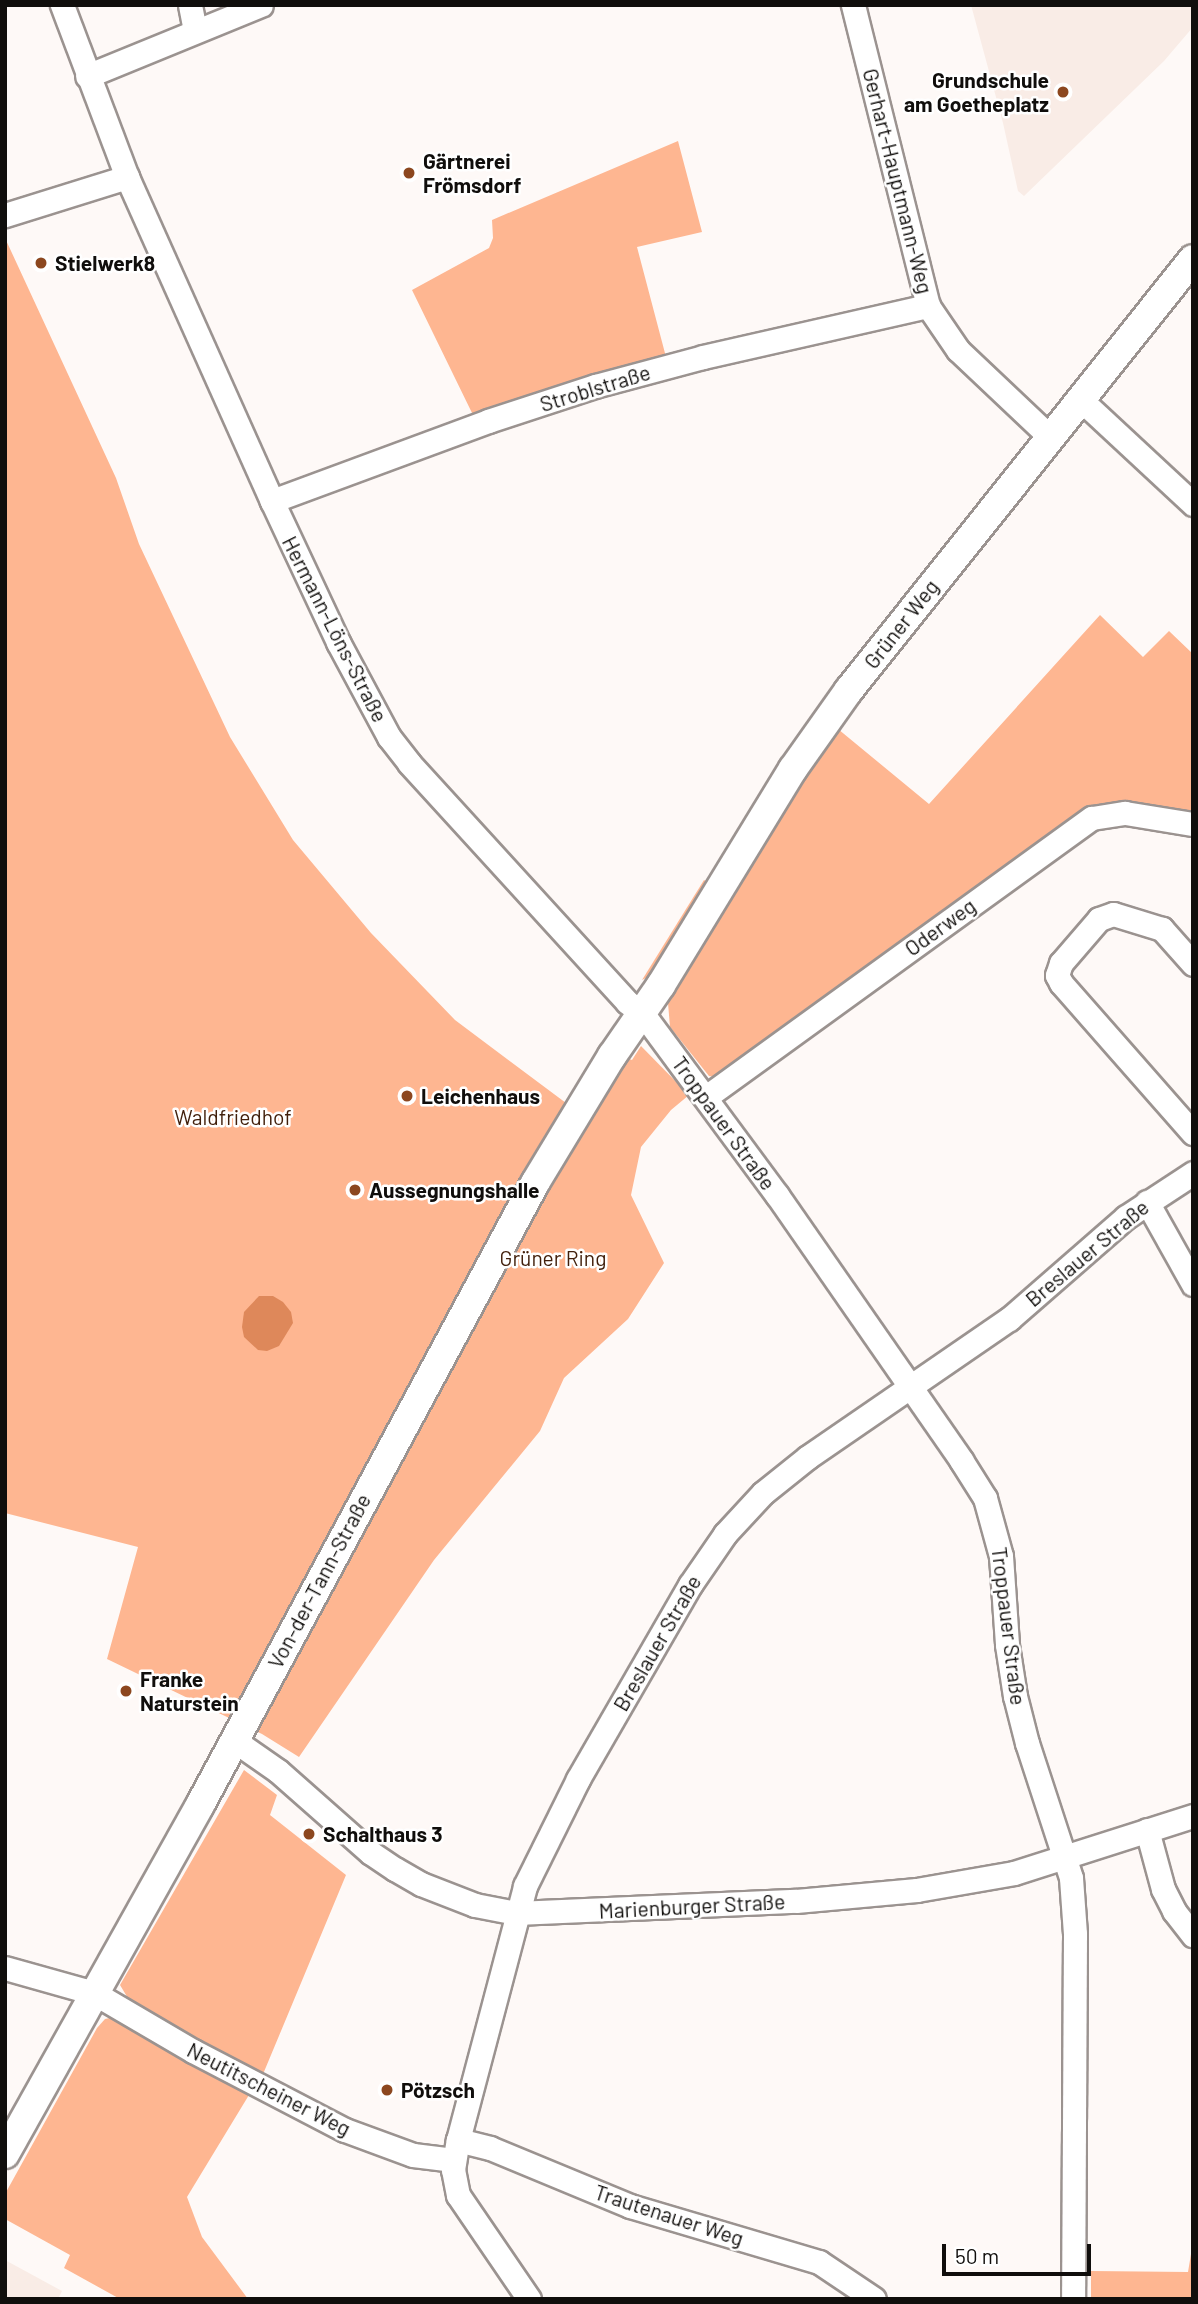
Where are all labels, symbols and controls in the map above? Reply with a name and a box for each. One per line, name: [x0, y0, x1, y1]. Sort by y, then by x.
street label: Gerhart-Hauptmann-Weg: [858, 66, 938, 296]
place label: Grundschule am Goetheplatz: [904, 67, 1049, 117]
marker: Grundschule am Goetheplatz: [1055, 84, 1071, 100]
place label: Gärtnerei Frömsdorf: [423, 148, 521, 198]
marker: Gärtnerei Frömsdorf: [401, 165, 417, 181]
place label: Stielwerk8: [55, 250, 155, 276]
marker: Stielwerk8: [33, 255, 49, 271]
street label: Stroblstraße: [537, 359, 653, 417]
street label: Hermann-Löns-Straße: [277, 532, 393, 726]
street label: Grüner Weg: [858, 575, 944, 673]
street label: Oderweg: [900, 893, 980, 961]
street label: Troppauer Straße: [667, 1051, 781, 1195]
place label: Leichenhaus: [421, 1083, 540, 1109]
marker: Leichenhaus: [399, 1088, 415, 1104]
park label: Waldfriedhof: [174, 1104, 292, 1130]
place label: Aussegnungshalle: [369, 1177, 539, 1203]
marker: Aussegnungshalle: [347, 1182, 363, 1198]
street label: Breslauer Straße: [1020, 1194, 1154, 1312]
park label: Grüner Ring: [500, 1245, 606, 1271]
street label: Von-der-Tann-Straße: [262, 1490, 376, 1672]
street label: Troppauer Straße: [987, 1545, 1031, 1707]
street label: Breslauer Straße: [608, 1571, 706, 1715]
place label: Franke Naturstein: [140, 1666, 239, 1716]
marker: Franke Naturstein: [118, 1683, 134, 1699]
place label: Schalthaus 3: [323, 1821, 443, 1847]
marker: Schalthaus 3: [301, 1826, 317, 1842]
street label: Marienburger Straße: [598, 1889, 786, 1923]
street label: Neutitscheiner Weg: [183, 2037, 355, 2141]
place label: Pötzsch: [401, 2077, 475, 2103]
marker: Pötzsch: [379, 2082, 395, 2098]
street label: Trautenauer Weg: [591, 2179, 747, 2251]
scale bar: [946, 2230, 1095, 2274]
text: 50 m: [955, 2243, 999, 2268]

